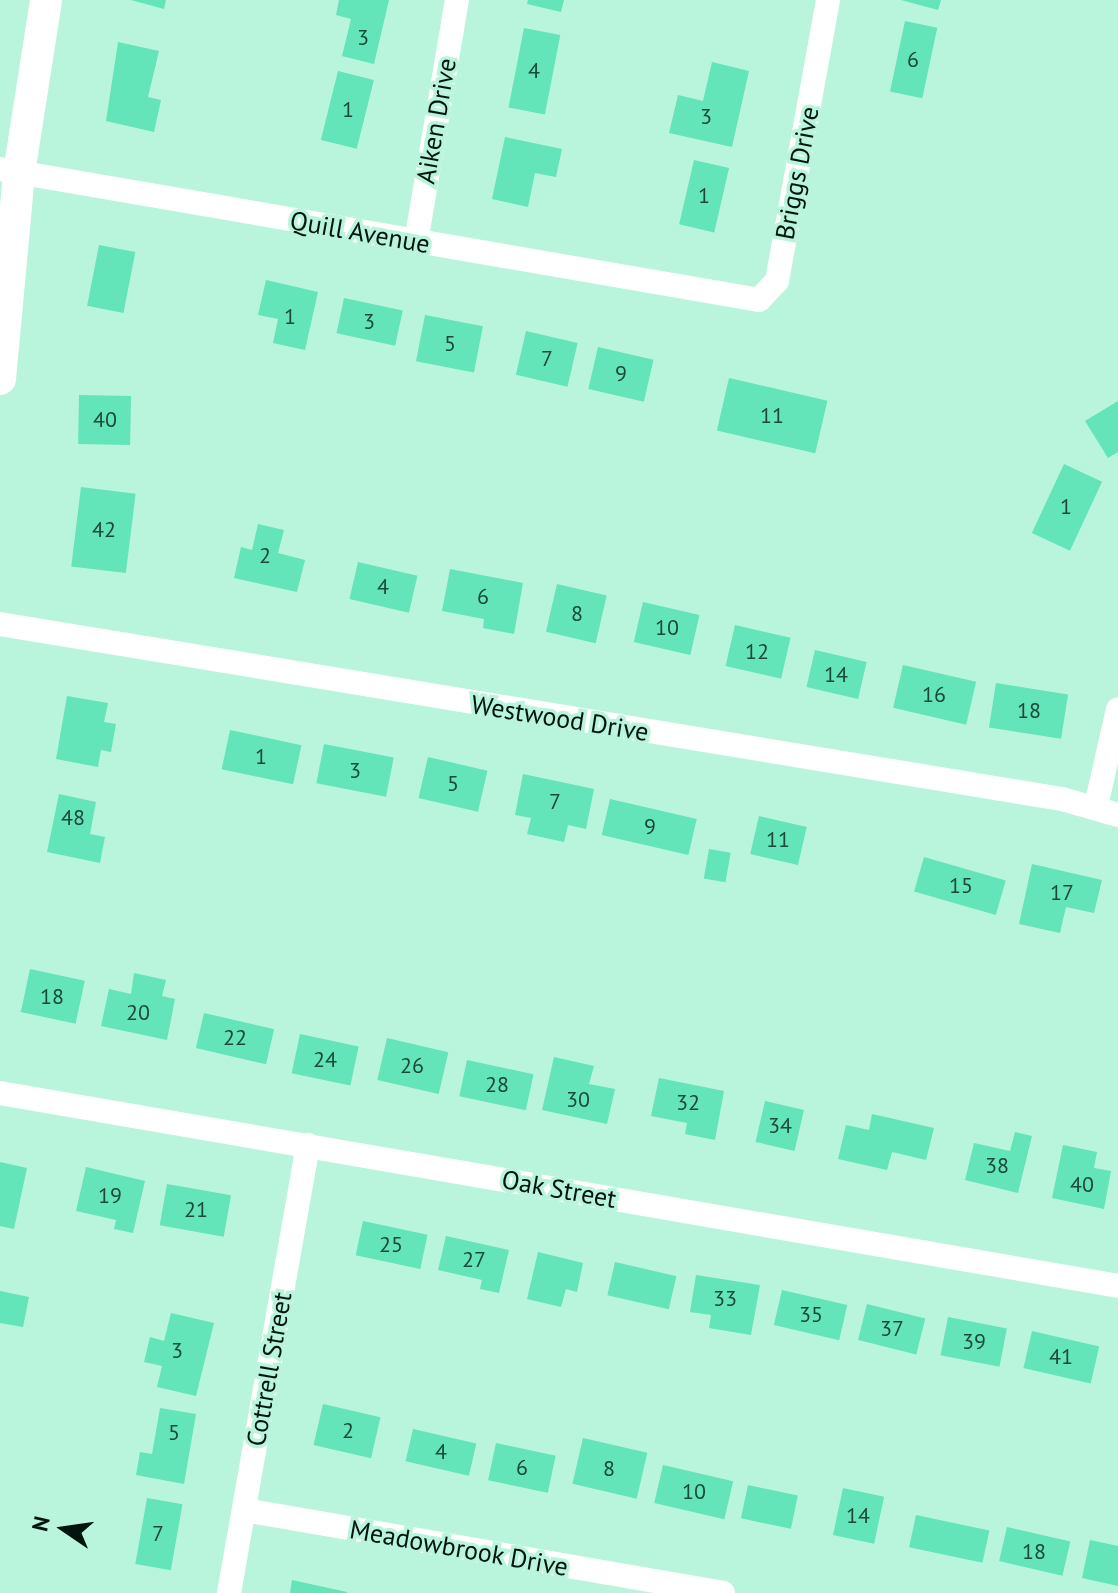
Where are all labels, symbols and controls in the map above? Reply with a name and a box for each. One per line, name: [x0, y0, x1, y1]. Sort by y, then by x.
house number: 3: [357, 25, 369, 51]
house number: 6: [907, 47, 919, 73]
street label: Aiken Drive: [410, 56, 462, 186]
house number: 4: [528, 58, 540, 84]
house number: 1: [342, 97, 354, 123]
house number: 3: [700, 104, 712, 130]
street label: Briggs Drive: [769, 104, 825, 242]
house number: 1: [698, 183, 710, 209]
street label: Quill Avenue: [287, 204, 433, 260]
house number: 1: [284, 304, 296, 330]
house number: 3: [363, 309, 375, 335]
house number: 5: [444, 331, 456, 357]
house number: 7: [541, 346, 553, 372]
house number: 9: [615, 361, 627, 387]
house number: 11: [760, 403, 784, 429]
house number: 40: [93, 407, 117, 433]
house number: 1: [1060, 494, 1072, 520]
house number: 42: [92, 517, 116, 543]
house number: 2: [259, 543, 271, 569]
house number: 4: [377, 574, 389, 600]
house number: 6: [477, 584, 489, 610]
house number: 8: [571, 601, 583, 627]
house number: 10: [655, 615, 679, 641]
house number: 12: [745, 639, 769, 665]
house number: 14: [824, 662, 848, 688]
house number: 16: [922, 682, 946, 708]
street label: Westwood Drive: [469, 689, 651, 747]
house number: 18: [1017, 698, 1041, 724]
house number: 1: [255, 744, 267, 770]
house number: 3: [349, 758, 361, 784]
house number: 5: [447, 771, 459, 797]
house number: 7: [549, 789, 561, 815]
house number: 48: [61, 805, 85, 831]
house number: 9: [644, 814, 656, 840]
house number: 11: [766, 827, 790, 853]
house number: 15: [949, 873, 973, 899]
house number: 17: [1050, 880, 1074, 906]
house number: 18: [40, 984, 64, 1010]
house number: 20: [126, 1000, 150, 1026]
house number: 22: [223, 1025, 247, 1051]
house number: 24: [313, 1047, 337, 1073]
house number: 26: [400, 1053, 424, 1079]
house number: 28: [485, 1072, 509, 1098]
house number: 30: [566, 1087, 590, 1113]
house number: 32: [676, 1090, 700, 1116]
house number: 34: [768, 1113, 792, 1139]
house number: 38: [985, 1153, 1009, 1179]
street label: Oak Street: [499, 1164, 619, 1214]
house number: 40: [1070, 1172, 1094, 1198]
house number: 19: [98, 1183, 122, 1209]
house number: 21: [184, 1197, 208, 1223]
house number: 25: [379, 1232, 403, 1258]
house number: 27: [462, 1247, 486, 1273]
house number: 33: [713, 1286, 737, 1312]
street label: Cottrell Street: [240, 1289, 298, 1449]
house number: 35: [799, 1302, 823, 1328]
house number: 37: [880, 1316, 904, 1342]
house number: 39: [962, 1329, 986, 1355]
house number: 3: [171, 1338, 183, 1364]
house number: 41: [1049, 1344, 1073, 1370]
house number: 2: [342, 1418, 354, 1444]
house number: 5: [168, 1420, 180, 1446]
house number: 4: [435, 1439, 447, 1465]
house number: 6: [516, 1455, 528, 1481]
house number: 8: [603, 1456, 615, 1482]
house number: 10: [682, 1479, 706, 1505]
north arrow: [24, 1489, 104, 1569]
house number: 14: [846, 1503, 870, 1529]
text: N: [25, 1513, 56, 1534]
street label: Meadowbrook Drive: [347, 1513, 571, 1583]
house number: 7: [152, 1521, 164, 1547]
house number: 18: [1022, 1539, 1046, 1565]

